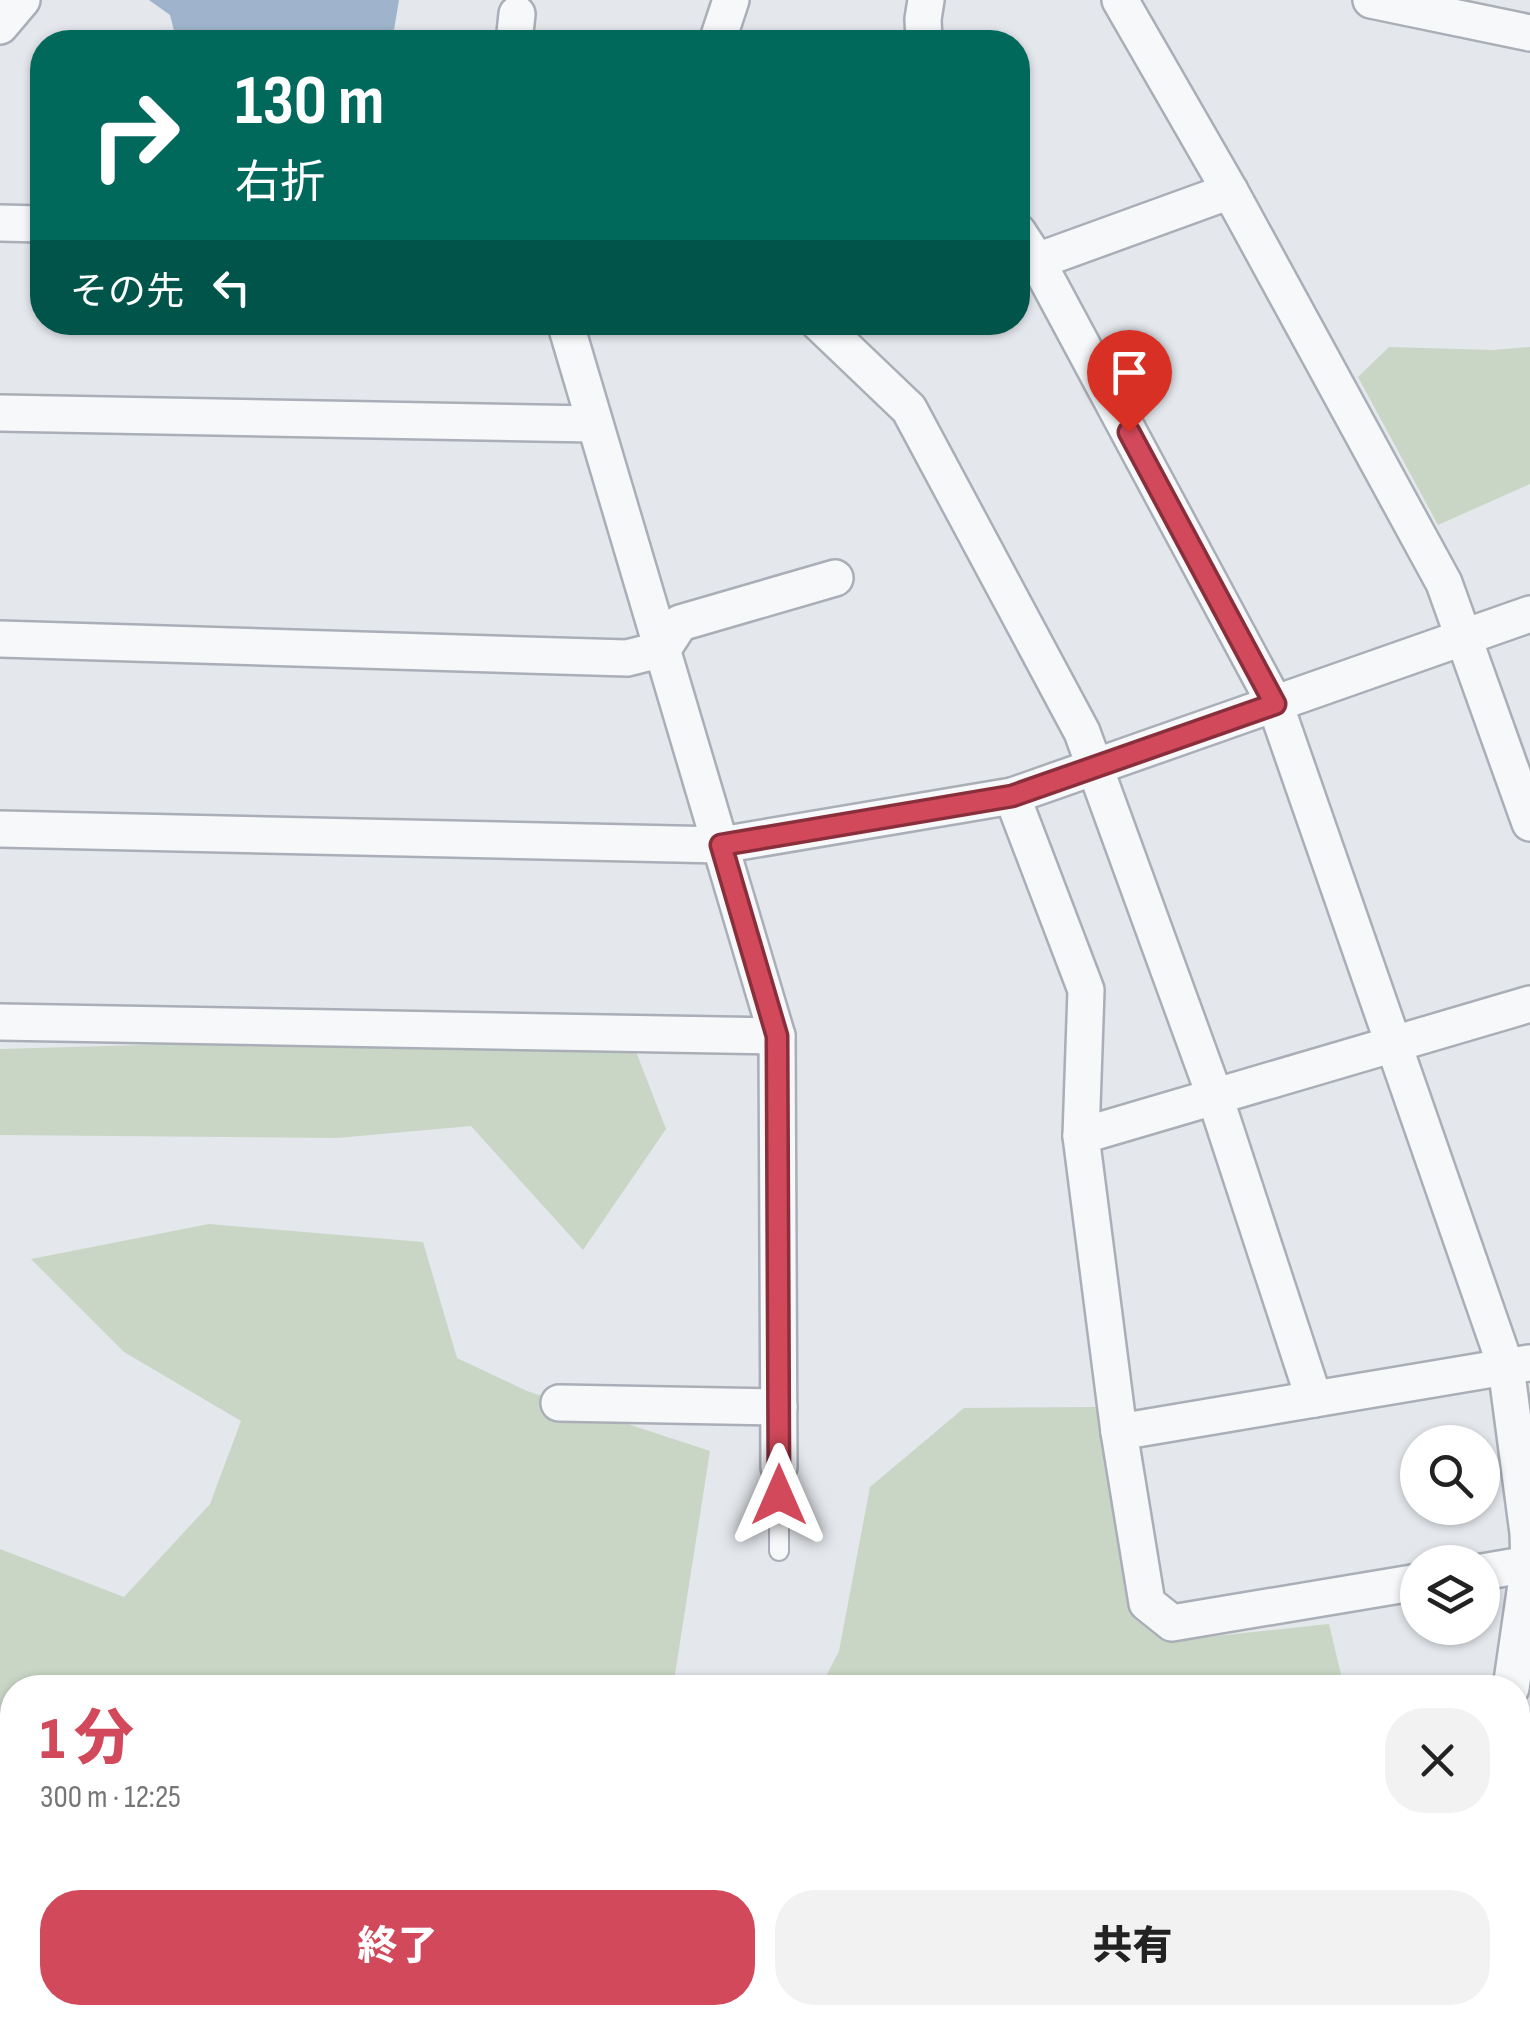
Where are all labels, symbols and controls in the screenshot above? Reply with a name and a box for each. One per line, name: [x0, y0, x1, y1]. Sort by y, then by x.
text: 130 m: [235, 60, 384, 144]
icon: right: [70, 70, 200, 200]
text: 右折: [235, 156, 325, 211]
icon: left: [204, 260, 259, 315]
text: その先: [70, 270, 184, 315]
pin: [1087, 330, 1172, 433]
icon: arrive: [1102, 345, 1157, 400]
map controls: [1400, 1425, 1500, 1645]
button: search: [1400, 1425, 1500, 1525]
position arrow: [727, 1443, 831, 1547]
button: layers: [1400, 1545, 1500, 1645]
text: 1 分: [40, 1704, 134, 1776]
button: close: [1385, 1708, 1490, 1813]
text: 300 m · 12:25: [40, 1778, 181, 1817]
button: 終了: [40, 1890, 755, 2005]
button: 共有: [775, 1890, 1490, 2005]

